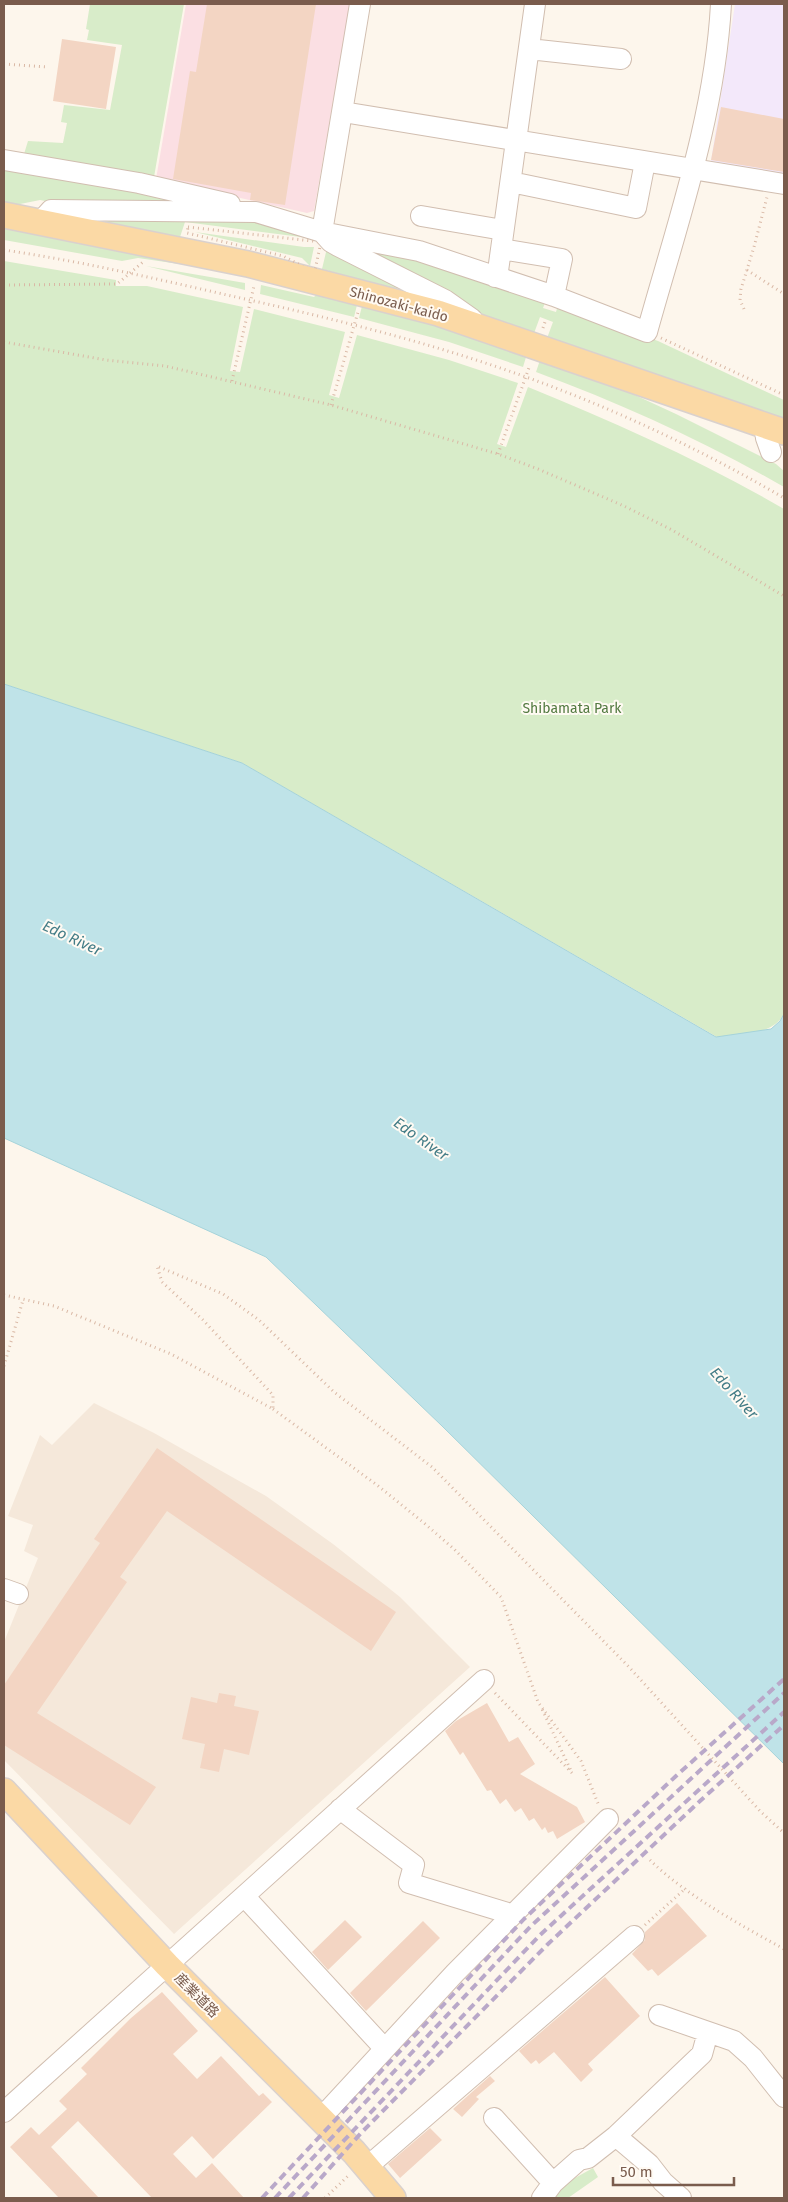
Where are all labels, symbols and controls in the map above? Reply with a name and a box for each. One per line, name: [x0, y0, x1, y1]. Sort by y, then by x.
street label: Shinozaki-kaido: [348, 283, 450, 326]
park label: Shibamata Park: [522, 700, 622, 717]
water label: Edo River: [40, 917, 105, 960]
water label: Edo River: [390, 1114, 453, 1165]
water label: Edo River: [706, 1364, 763, 1423]
street label: 産業道路: [171, 1970, 222, 2021]
scale bar: [613, 2154, 734, 2186]
text: 50 m: [620, 2163, 653, 2181]

